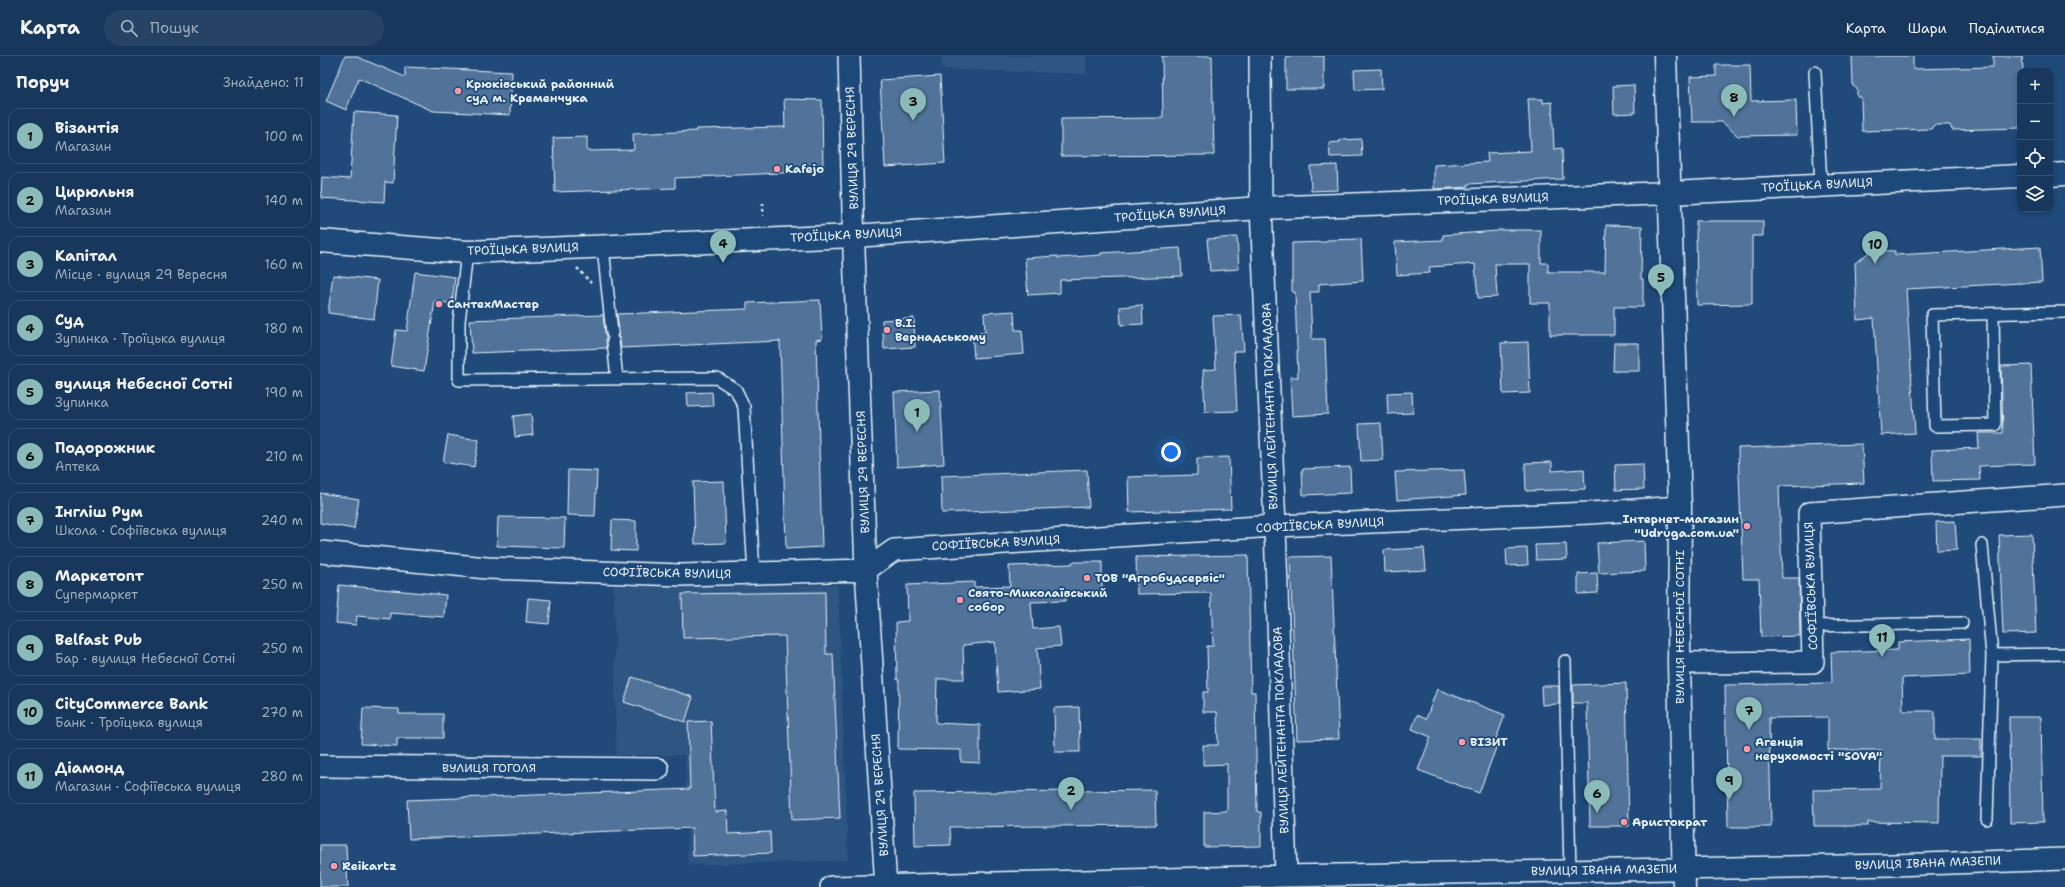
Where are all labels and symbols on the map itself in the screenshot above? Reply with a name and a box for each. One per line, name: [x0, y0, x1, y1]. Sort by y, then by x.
place label: Крюківський районний суд м. Кременчука: [466, 76, 615, 106]
pin: 8: [1721, 84, 1747, 117]
marker: Крюківський районний суд м. Кременчука: [453, 86, 463, 96]
street label: ВУЛИЦЯ 29 ВЕРЕСНЯ: [842, 86, 862, 210]
pin: 3: [900, 88, 926, 121]
place label: Kafejo: [785, 161, 824, 177]
marker: Kafejo: [772, 164, 782, 174]
street label: ТРОЇЦЬКА ВУЛИЦЯ: [1761, 174, 1873, 196]
street label: ТРОЇЦЬКА ВУЛИЦЯ: [1437, 189, 1549, 209]
street label: ТРОЇЦЬКА ВУЛИЦЯ: [1114, 202, 1226, 226]
street label: ТРОЇЦЬКА ВУЛИЦЯ: [790, 224, 902, 246]
pin: 4: [710, 230, 736, 263]
pin: 10: [1862, 231, 1888, 264]
street label: ТРОЇЦЬКА ВУЛИЦЯ: [467, 239, 579, 259]
pin: 5: [1648, 264, 1674, 297]
place label: СантехМастер: [447, 296, 539, 312]
marker: СантехМастер: [434, 299, 444, 309]
street label: ВУЛИЦЯ ЛЕЙТЕНАНТА ПОКЛАДОВА: [1258, 302, 1282, 510]
place label: В.І. Вернадському: [895, 315, 986, 345]
marker: В.І. Вернадському: [882, 325, 892, 335]
pin: 1: [904, 399, 930, 432]
street label: ВУЛИЦЯ 29 ВЕРЕСНЯ: [853, 410, 873, 534]
your location: [1161, 442, 1181, 462]
place label: Iнтернет-магазин "Udruga.com.ua": [1622, 511, 1739, 541]
street label: СОФІЇВСЬКА ВУЛИЦЯ: [1255, 514, 1385, 536]
marker: Iнтернет-магазин "Udruga.com.ua": [1742, 521, 1752, 531]
street label: СОФІЇВСЬКА ВУЛИЦЯ: [1801, 522, 1821, 650]
street label: СОФІЇВСЬКА ВУЛИЦЯ: [931, 532, 1061, 554]
street label: ВУЛИЦЯ НЕБЕСНОЇ СОТНІ: [1672, 550, 1688, 704]
street label: СОФІЇВСЬКА ВУЛИЦЯ: [603, 564, 731, 582]
place label: ТОВ "Агробудсервіс": [1095, 570, 1225, 586]
marker: ТОВ "Агробудсервіс": [1082, 573, 1092, 583]
place label: Свято-Миколаївський собор: [968, 585, 1108, 615]
marker: Свято-Миколаївський собор: [955, 595, 965, 605]
pin: 11: [1869, 624, 1895, 657]
street label: ВУЛИЦЯ ЛЕЙТЕНАНТА ПОКЛАДОВА: [1269, 626, 1293, 834]
pin: 7: [1736, 697, 1762, 730]
street label: ВУЛИЦЯ 29 ВЕРЕСНЯ: [868, 733, 892, 857]
place label: ВІЗИТ: [1470, 734, 1508, 750]
place label: Агенція нерухомості "SOVA": [1755, 734, 1882, 764]
marker: ВІЗИТ: [1457, 737, 1467, 747]
marker: Агенція нерухомості "SOVA": [1742, 744, 1752, 754]
street label: ВУЛИЦЯ ГОГОЛЯ: [442, 760, 536, 776]
pin: 9: [1716, 767, 1742, 800]
pin: 2: [1058, 777, 1084, 810]
pin: 6: [1584, 780, 1610, 813]
place label: Аристократ: [1632, 814, 1708, 830]
marker: Аристократ: [1619, 817, 1629, 827]
street label: ВУЛИЦЯ ІВАНА МАЗЕПИ: [1855, 852, 2001, 874]
place label: Reikartz: [342, 858, 397, 874]
marker: Reikartz: [329, 861, 339, 871]
street label: ВУЛИЦЯ ІВАНА МАЗЕПИ: [1531, 861, 1677, 879]

